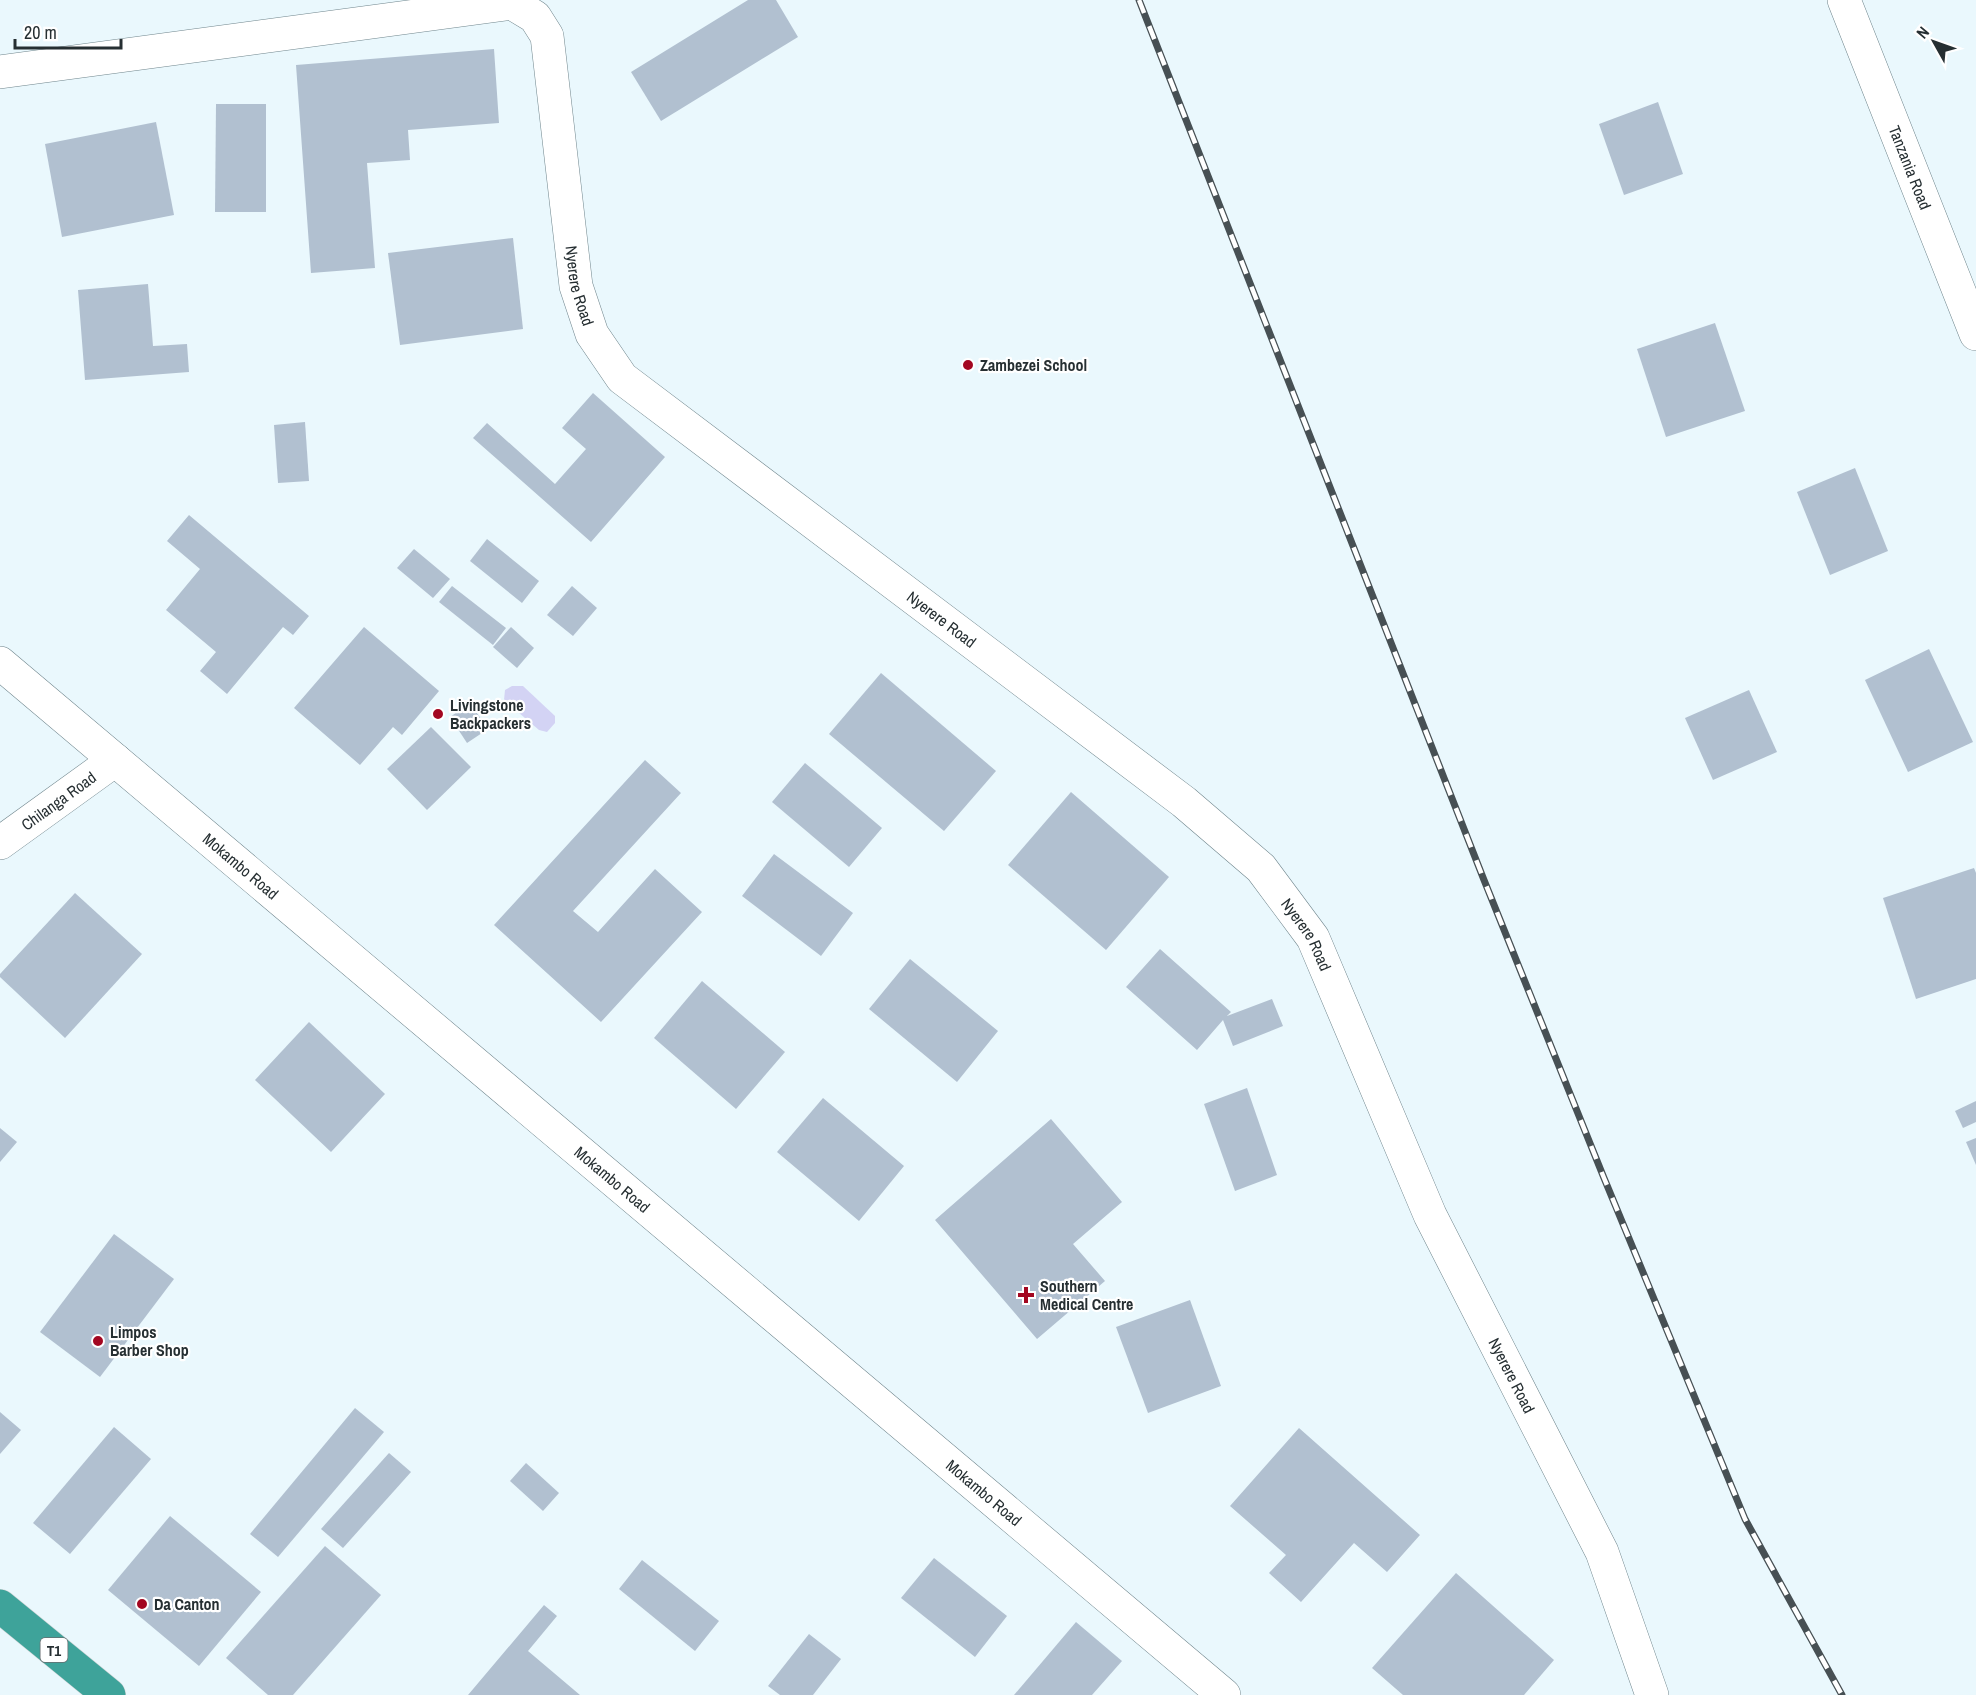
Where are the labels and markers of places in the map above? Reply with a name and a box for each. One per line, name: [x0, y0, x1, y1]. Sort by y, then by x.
place label: Zambezei School: [980, 354, 1087, 376]
marker: Zambezei School: [961, 358, 975, 372]
place label: Livingstone Backpackers: [450, 694, 531, 734]
marker: Livingstone Backpackers: [431, 707, 445, 721]
place label: Southern Medical Centre: [1040, 1275, 1133, 1315]
marker: Southern Medical Centre: [1017, 1286, 1035, 1304]
place label: Limpos Barber Shop: [110, 1321, 189, 1361]
marker: Limpos Barber Shop: [91, 1334, 105, 1348]
place label: Da Canton: [154, 1593, 220, 1615]
marker: Da Canton: [135, 1597, 149, 1611]

